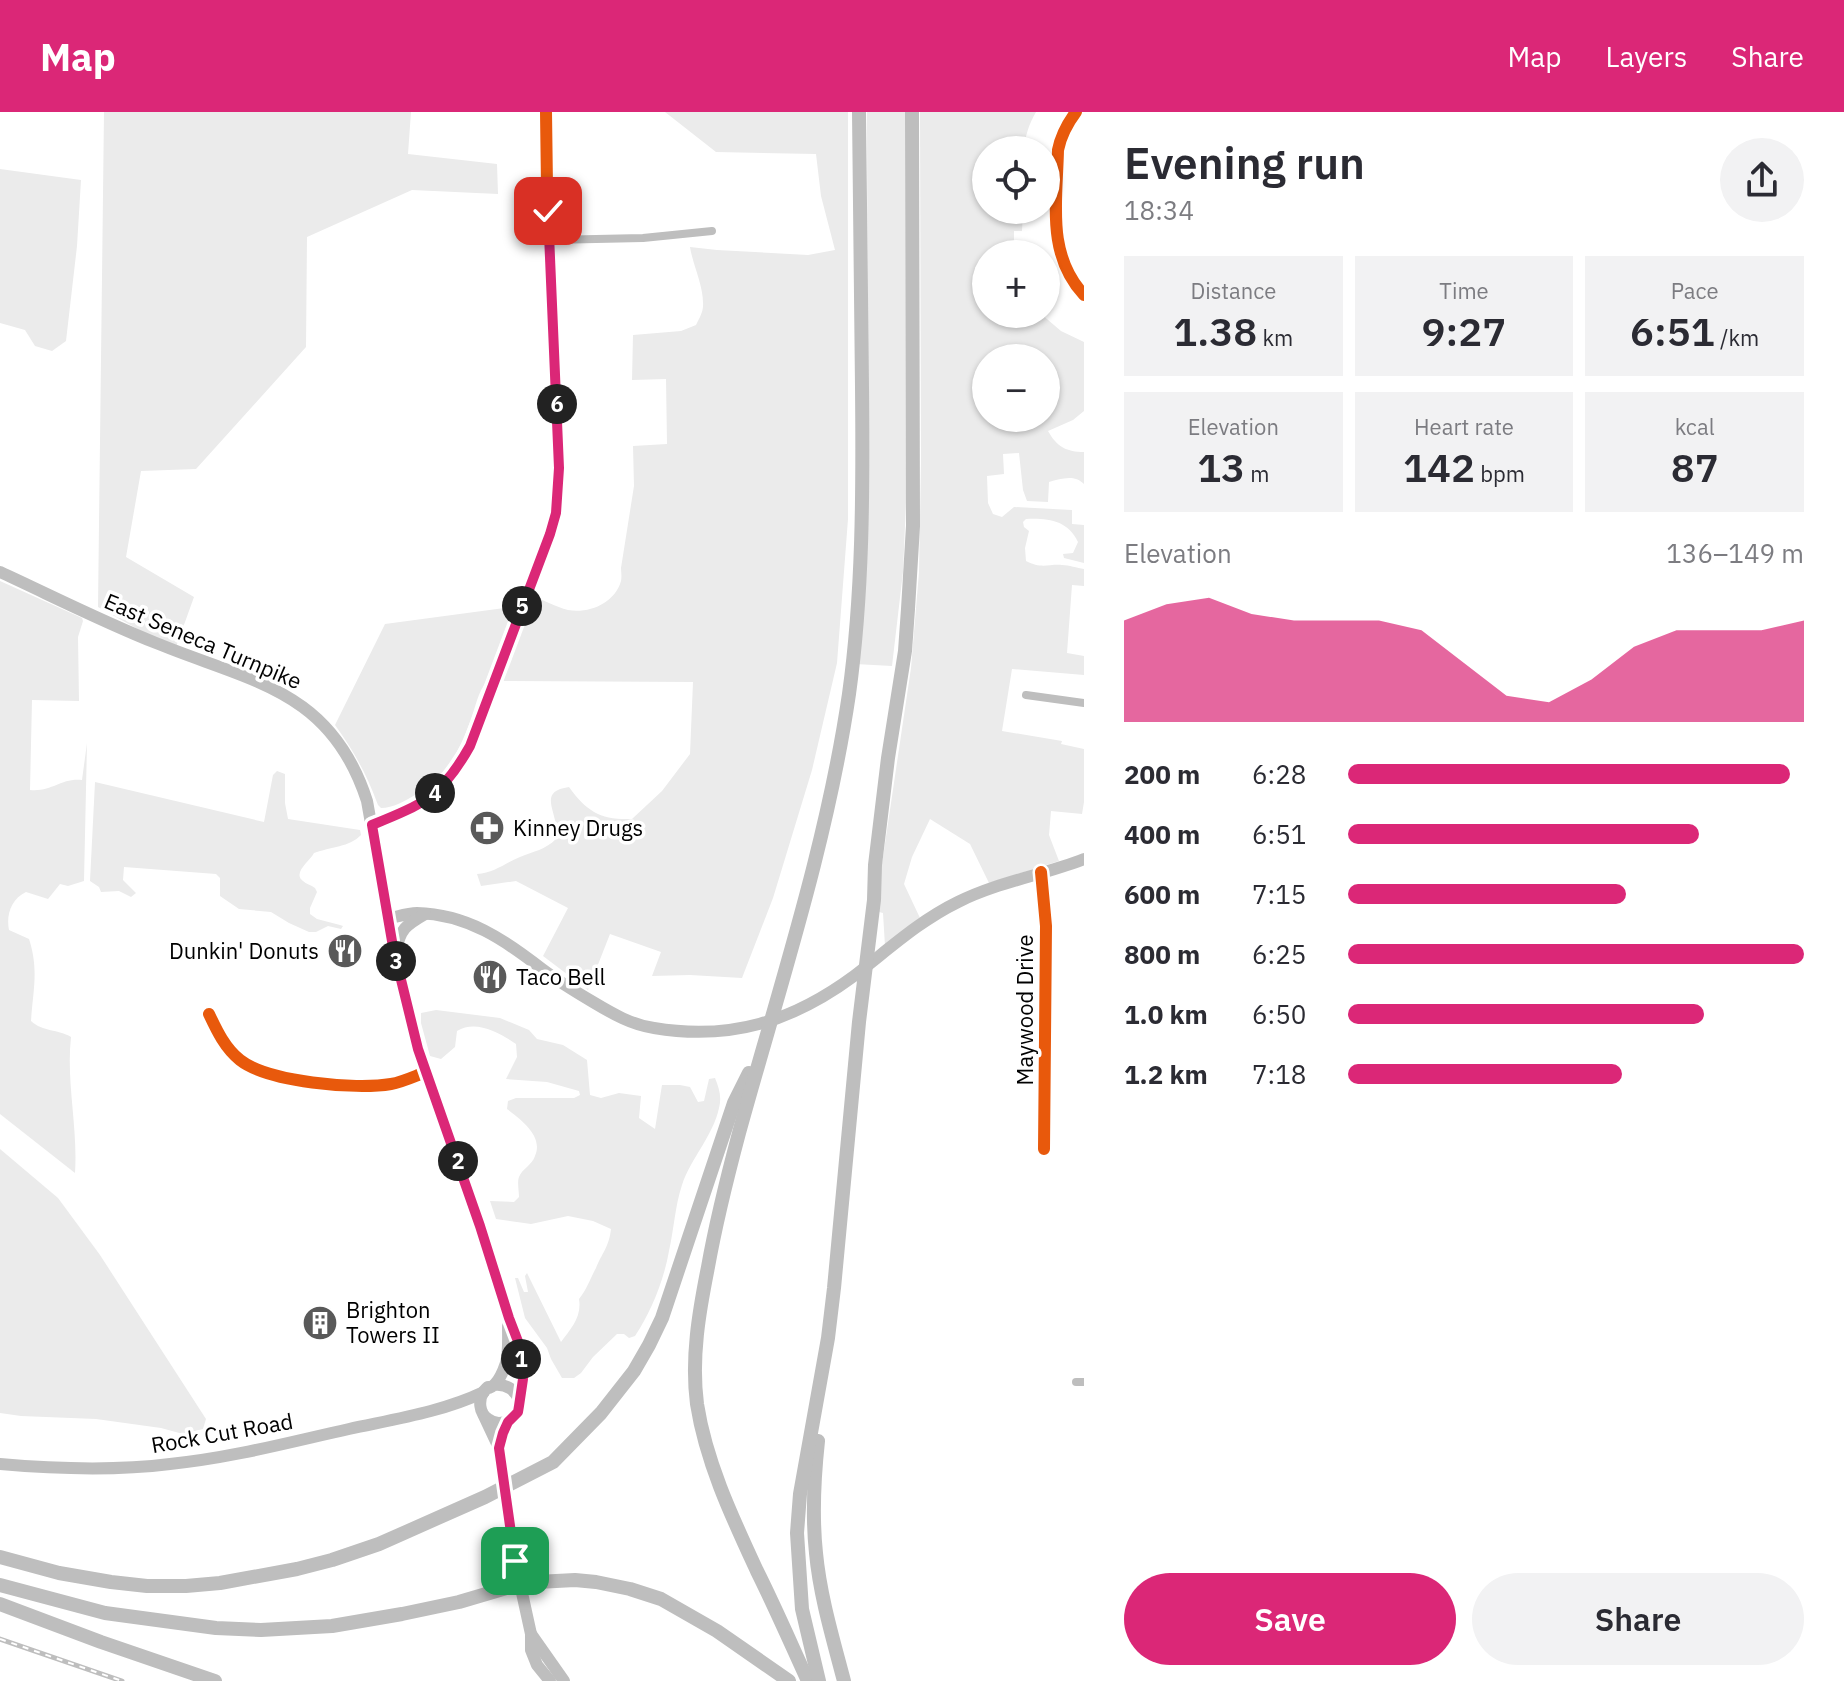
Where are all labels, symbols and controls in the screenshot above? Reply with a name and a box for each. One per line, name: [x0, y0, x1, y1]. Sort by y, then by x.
text: Map: [40, 32, 116, 81]
text: Map: [1507, 38, 1561, 75]
text: Layers: [1605, 38, 1687, 75]
text: Share: [1731, 38, 1804, 75]
text: Evening run: [1124, 134, 1365, 191]
map controls: [972, 136, 1060, 432]
button: locate: [972, 136, 1060, 224]
button: share: [1720, 138, 1804, 222]
pin: [514, 177, 582, 245]
icon: check: [526, 189, 570, 233]
text: 18:34: [1124, 193, 1194, 227]
button: +: [972, 240, 1060, 328]
text: Distance: [1190, 276, 1276, 305]
text: Time: [1439, 276, 1489, 305]
text: Pace: [1671, 276, 1719, 305]
text: 1.38: [1173, 305, 1257, 357]
text: 9:27: [1422, 305, 1506, 357]
text: 6:51: [1630, 305, 1715, 357]
text: km: [1257, 323, 1293, 352]
text: /km: [1715, 323, 1759, 352]
button: −: [972, 344, 1060, 432]
pin: 6: [537, 384, 577, 424]
text: 6: [550, 389, 564, 418]
text: Elevation: [1188, 412, 1279, 441]
text: Heart rate: [1414, 412, 1514, 441]
text: kcal: [1675, 412, 1715, 441]
text: 13: [1197, 441, 1245, 493]
text: 142: [1403, 441, 1475, 493]
text: 87: [1671, 441, 1719, 493]
text: m: [1245, 459, 1270, 488]
text: bpm: [1475, 459, 1525, 488]
text: Elevation: [1124, 536, 1232, 570]
text: 136–149 m: [1666, 536, 1804, 570]
street label: East Seneca Turnpike: [100, 586, 306, 695]
pin: 5: [502, 586, 542, 626]
text: 5: [515, 591, 529, 620]
text: 200 m: [1124, 757, 1200, 791]
text: 6:28: [1252, 757, 1306, 791]
pin: 4: [415, 773, 455, 813]
text: 4: [428, 778, 442, 807]
pharmacy icon: Kinney Drugs: [468, 809, 506, 847]
place label: Kinney Drugs: [513, 813, 643, 842]
text: 400 m: [1124, 817, 1200, 851]
text: 6:51: [1252, 817, 1306, 851]
text: 600 m: [1124, 877, 1200, 911]
text: 7:15: [1252, 877, 1306, 911]
restaurant icon: Dunkin' Donuts: [326, 932, 364, 970]
street label: Maywood Drive: [1010, 935, 1039, 1085]
place label: Dunkin' Donuts: [169, 936, 319, 965]
text: 800 m: [1124, 937, 1200, 971]
text: 6:25: [1252, 937, 1306, 971]
pin: 3: [376, 941, 416, 981]
text: 3: [389, 946, 403, 975]
restaurant icon: Taco Bell: [471, 958, 509, 996]
place label: Taco Bell: [516, 962, 606, 991]
text: 1.0 km: [1124, 997, 1208, 1031]
text: 6:50: [1252, 997, 1306, 1031]
text: 1.2 km: [1124, 1057, 1208, 1091]
text: 7:18: [1252, 1057, 1306, 1091]
pin: 2: [438, 1141, 478, 1181]
text: 2: [451, 1146, 465, 1175]
place label: Brighton Towers II: [346, 1295, 440, 1349]
building icon: Brighton Towers II: [301, 1304, 339, 1342]
pin: 1: [501, 1339, 541, 1379]
text: 1: [514, 1344, 528, 1373]
street label: Rock Cut Road: [149, 1406, 295, 1459]
pin: [481, 1527, 549, 1595]
icon: arrive: [493, 1539, 537, 1583]
button: Save: [1124, 1573, 1456, 1665]
button: Share: [1472, 1573, 1804, 1665]

